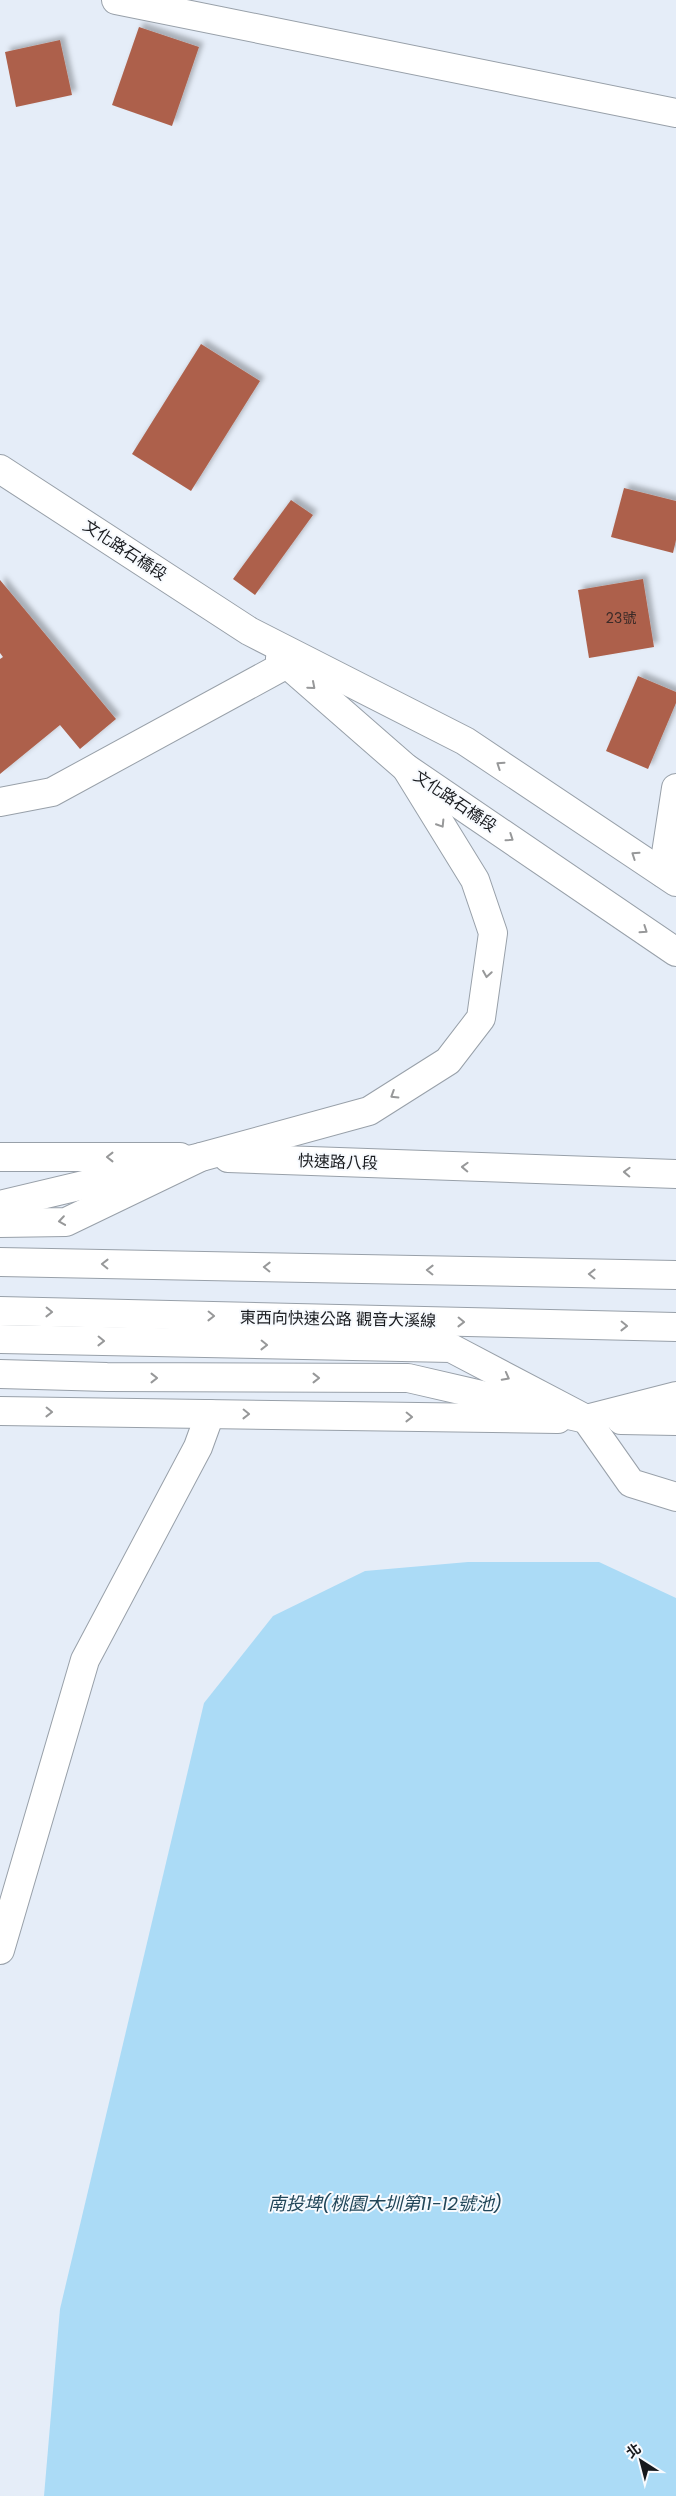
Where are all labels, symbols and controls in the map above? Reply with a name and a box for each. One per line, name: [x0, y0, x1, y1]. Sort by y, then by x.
street label: 文化路石橋段: [78, 514, 172, 586]
house number: 23號: [606, 608, 636, 628]
one-way arrow: [307, 680, 316, 689]
one-way arrow: [496, 761, 505, 771]
street label: 文化路石橋段: [409, 765, 501, 837]
one-way arrow: [434, 819, 444, 828]
one-way arrow: [504, 832, 513, 841]
one-way arrow: [632, 851, 641, 861]
one-way arrow: [638, 924, 648, 933]
one-way arrow: [483, 969, 493, 978]
one-way arrow: [391, 1089, 400, 1099]
street label: 快速路八段: [298, 1149, 378, 1175]
one-way arrow: [106, 1152, 114, 1162]
one-way arrow: [461, 1161, 469, 1172]
one-way arrow: [623, 1167, 631, 1178]
one-way arrow: [58, 1215, 66, 1226]
one-way arrow: [101, 1259, 108, 1269]
one-way arrow: [263, 1262, 271, 1272]
one-way arrow: [426, 1265, 434, 1276]
one-way arrow: [588, 1269, 596, 1279]
street label: 東西向快速公路 觀音大溪線: [240, 1306, 436, 1332]
one-way arrow: [45, 1307, 53, 1317]
one-way arrow: [208, 1311, 215, 1321]
one-way arrow: [458, 1317, 465, 1327]
one-way arrow: [620, 1321, 628, 1331]
one-way arrow: [97, 1336, 105, 1347]
one-way arrow: [260, 1339, 268, 1350]
one-way arrow: [501, 1371, 510, 1381]
one-way arrow: [150, 1373, 158, 1383]
one-way arrow: [312, 1373, 320, 1383]
one-way arrow: [45, 1406, 53, 1417]
one-way arrow: [242, 1409, 250, 1419]
one-way arrow: [405, 1411, 413, 1422]
water label: 南投埤(桃園大圳第11-12號池): [268, 2191, 502, 2216]
north arrow: [616, 2436, 666, 2486]
text: 北: [622, 2438, 645, 2463]

